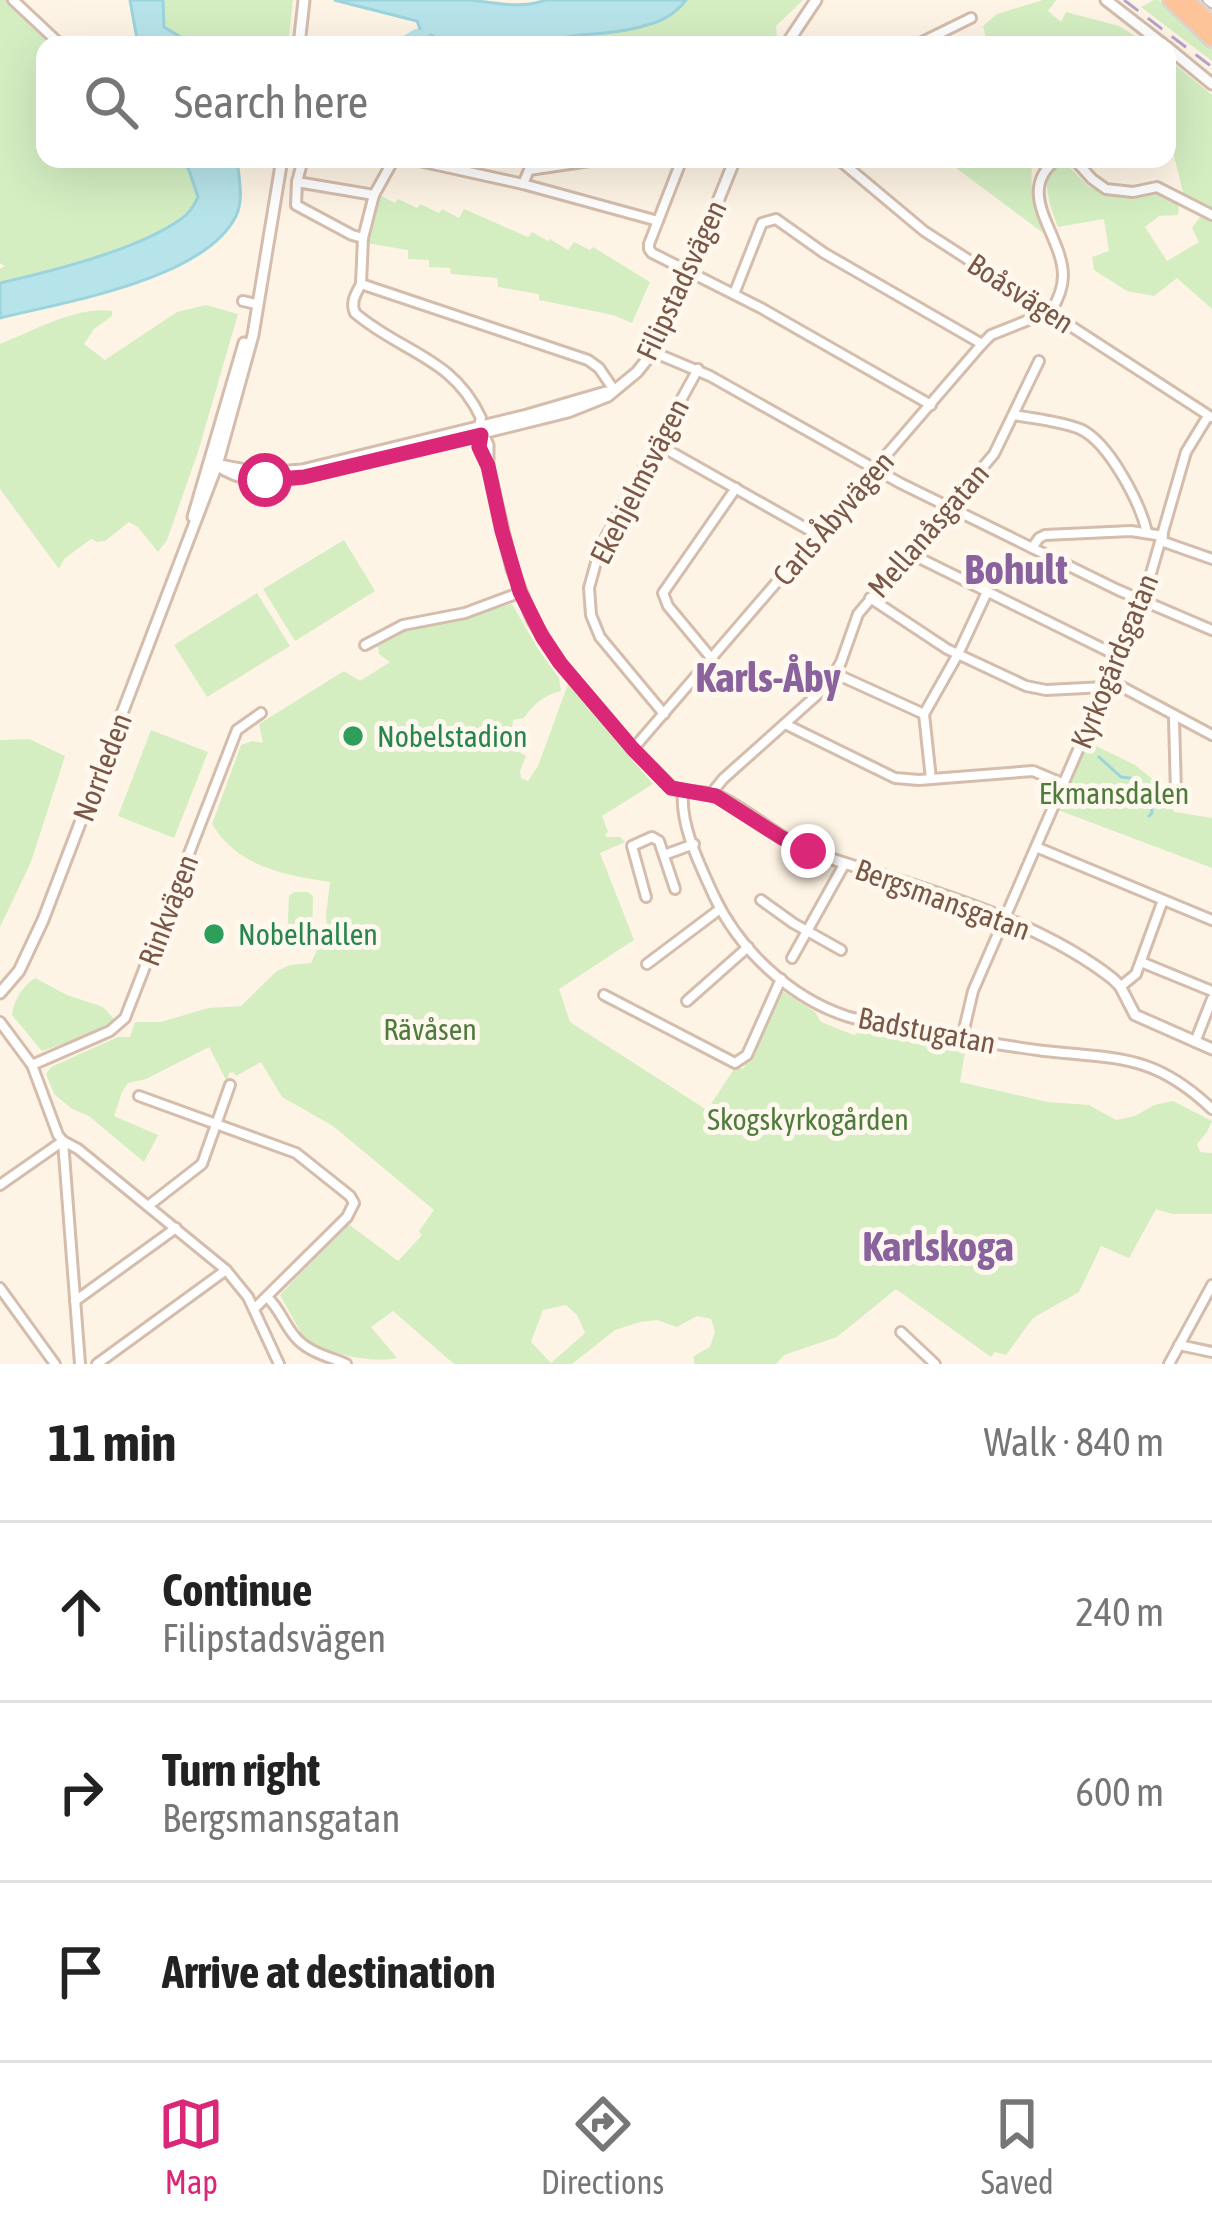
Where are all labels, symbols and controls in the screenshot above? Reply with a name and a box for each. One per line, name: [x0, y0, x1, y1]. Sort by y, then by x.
search box: [36, 36, 1176, 168]
icon: search: [78, 69, 144, 135]
text: Search here: [174, 76, 368, 128]
street label: Filipstadsvägen: [629, 195, 733, 365]
street label: Boåsvägen: [962, 246, 1080, 340]
street label: Ekehjelmsvägen: [583, 393, 695, 569]
street label: Carls Åbyvägen: [765, 443, 900, 592]
route start: [238, 453, 292, 507]
street label: Mellanåsgatan: [861, 456, 995, 604]
district label: Bohult: [964, 545, 1068, 593]
street label: Kyrkogårdsgatan: [1064, 569, 1164, 753]
district label: Karls-Åby: [695, 653, 841, 701]
street label: Norrleden: [66, 708, 138, 826]
place label: Nobelstadion: [377, 719, 528, 753]
marker: Nobelstadion: [340, 723, 366, 749]
park label: Ekmansdalen: [1039, 776, 1189, 810]
route end: [781, 824, 835, 878]
street label: Rinkvägen: [131, 850, 205, 970]
street label: Bergsmansgatan: [851, 852, 1035, 946]
place label: Nobelhallen: [238, 917, 378, 951]
marker: Nobelhallen: [201, 921, 227, 947]
street label: Badstugatan: [855, 1000, 999, 1060]
park label: Rävåsen: [383, 1012, 477, 1046]
park label: Skogskyrkogården: [707, 1102, 909, 1136]
district label: Karlskoga: [862, 1222, 1014, 1270]
text: 11 min: [48, 1413, 176, 1472]
text: Walk · 840 m: [984, 1420, 1164, 1464]
text: Continue: [162, 1564, 313, 1616]
icon: ahead: [48, 1579, 114, 1645]
text: 240 m: [1076, 1590, 1164, 1634]
text: Filipstadsvägen: [162, 1616, 386, 1660]
text: Turn right: [162, 1744, 320, 1796]
icon: right: [48, 1759, 114, 1825]
text: 600 m: [1076, 1770, 1164, 1814]
text: Bergsmansgatan: [162, 1796, 400, 1840]
icon: arrive: [48, 1939, 114, 2005]
text: Arrive at destination: [162, 1946, 496, 1998]
tab: Map: [158, 2091, 224, 2201]
tab: Directions: [541, 2091, 664, 2201]
tab: Saved: [981, 2091, 1054, 2201]

